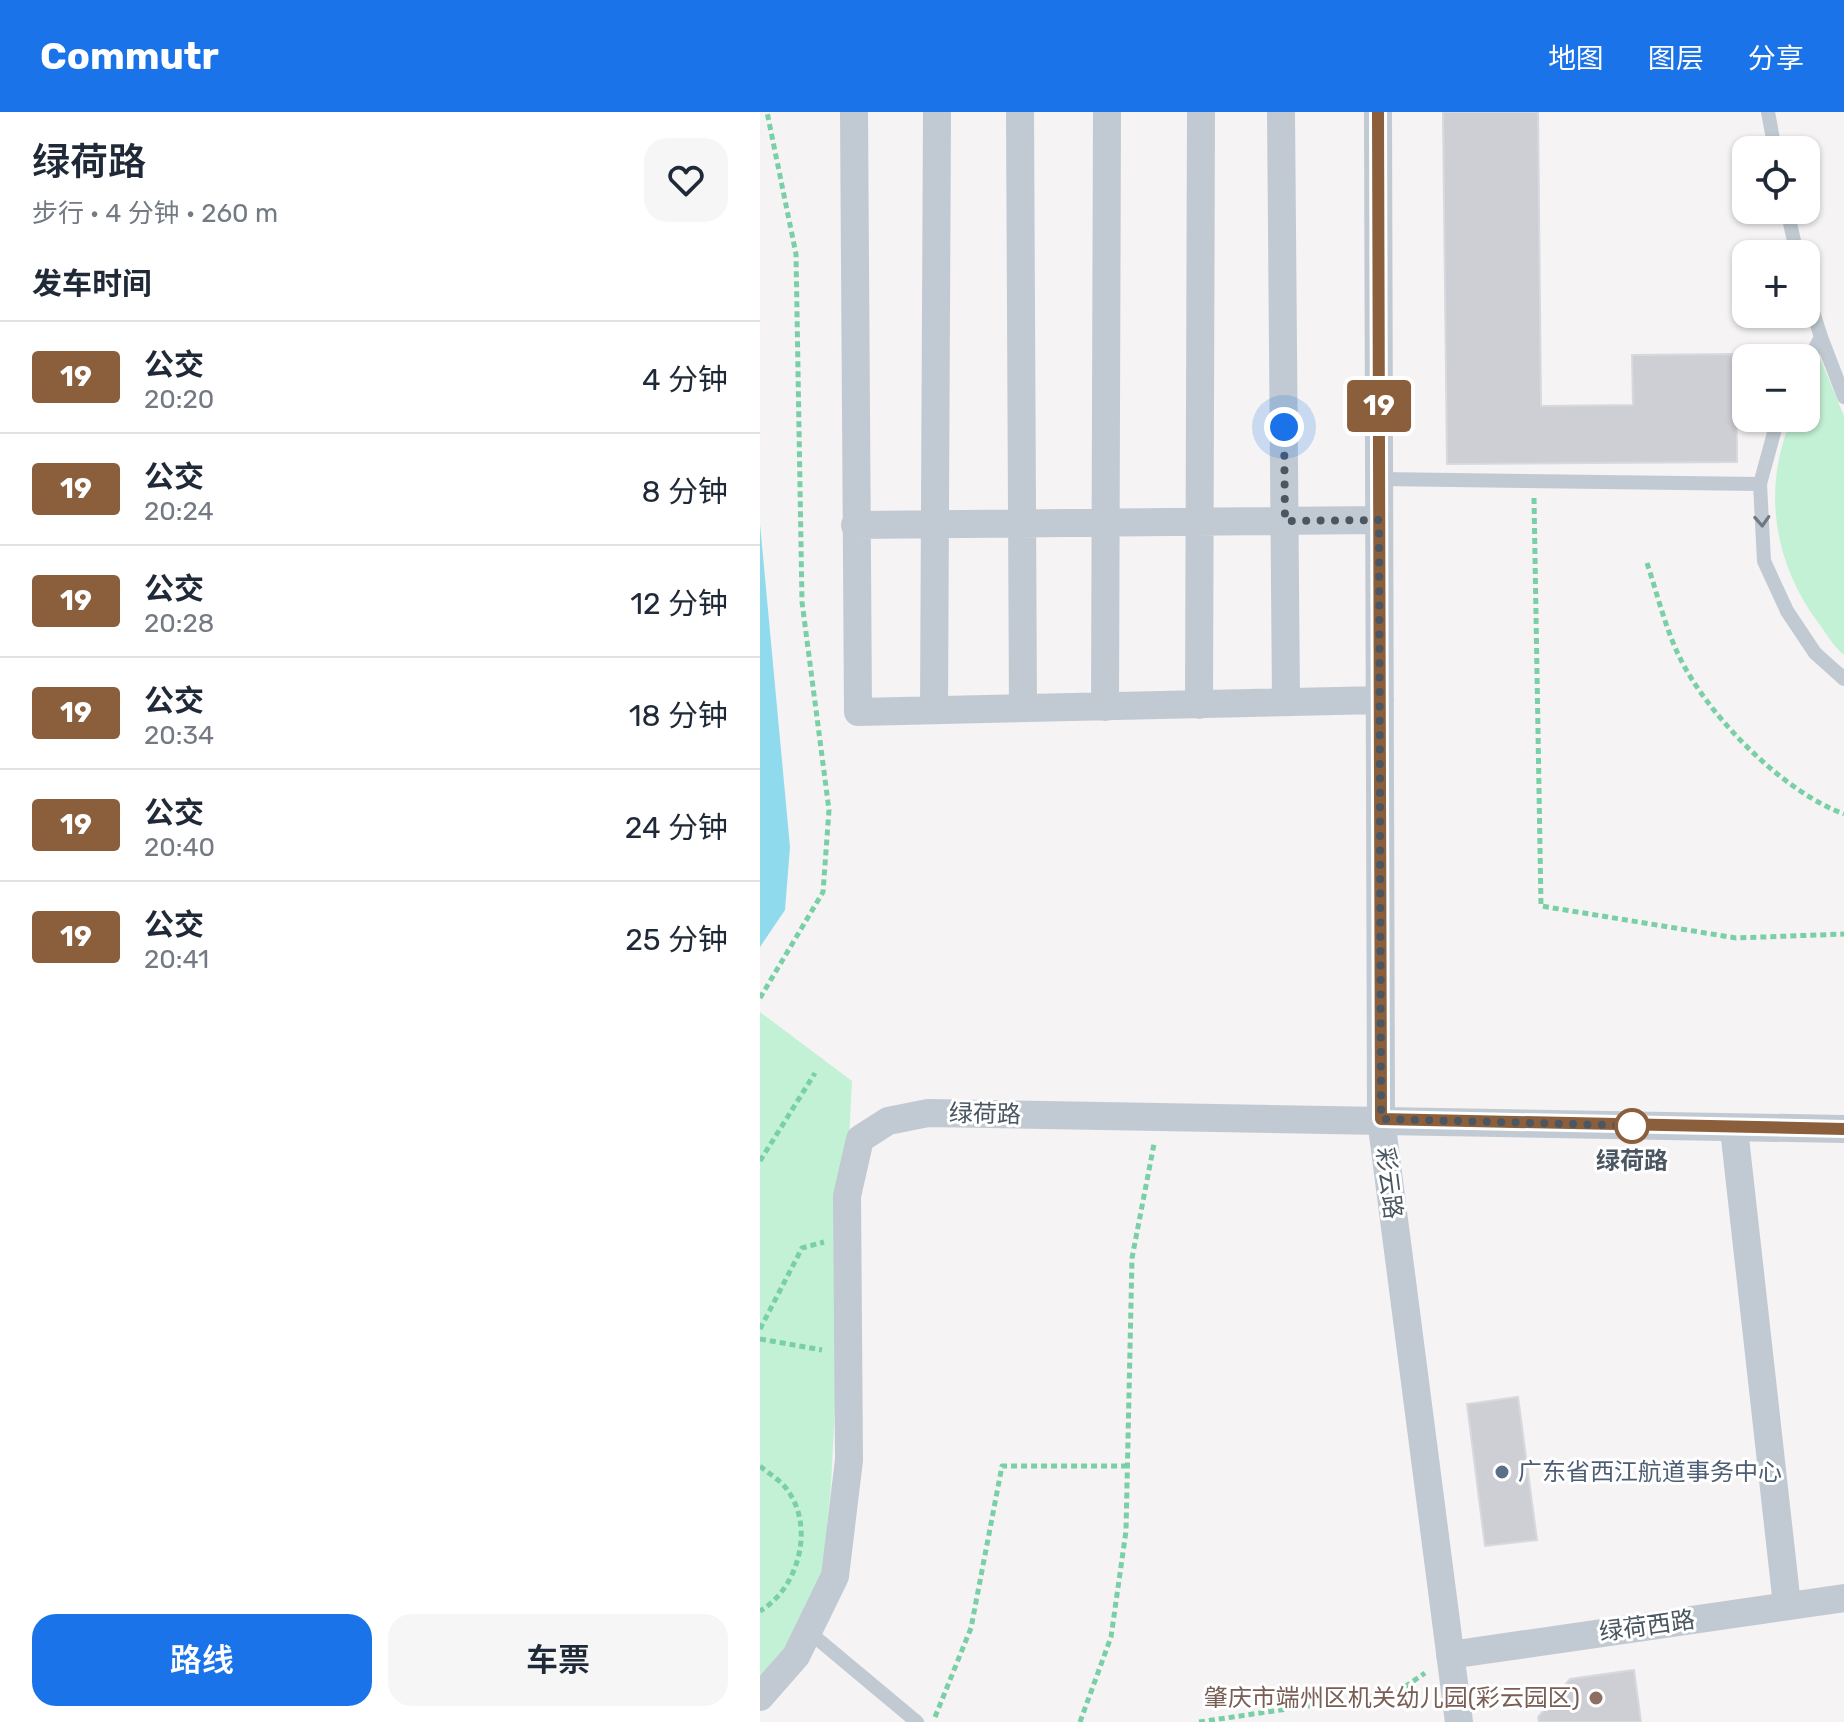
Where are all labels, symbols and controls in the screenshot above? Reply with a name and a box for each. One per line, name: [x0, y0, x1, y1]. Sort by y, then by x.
text: Commutr: [40, 33, 219, 79]
text: 地图: [1548, 42, 1604, 75]
text: 图层: [1648, 42, 1704, 75]
text: 分享: [1748, 42, 1804, 75]
map controls: [1732, 136, 1820, 432]
button: locate: [1732, 136, 1820, 224]
button: heart: [644, 138, 728, 222]
text: 绿荷路: [32, 139, 146, 185]
text: 步行 · 4 分钟 · 260 m: [32, 198, 278, 229]
button: +: [1732, 240, 1820, 328]
text: 发车时间: [32, 266, 152, 302]
button: −: [1732, 344, 1820, 432]
text: 公交: [144, 347, 204, 383]
text: 19: [60, 360, 92, 393]
text: 4 分钟: [642, 362, 728, 398]
line badge: 19: [1343, 380, 1415, 432]
text: 20:20: [144, 384, 214, 415]
text: 19: [1363, 389, 1395, 422]
your location: [1264, 407, 1304, 447]
text: 公交: [144, 459, 204, 495]
text: 19: [60, 472, 92, 505]
text: 8 分钟: [642, 474, 728, 510]
text: 20:24: [144, 496, 214, 527]
one-way arrow: [1753, 515, 1770, 528]
text: 公交: [144, 571, 204, 607]
text: 19: [60, 584, 92, 617]
text: 12 分钟: [630, 586, 728, 622]
text: 20:28: [144, 608, 214, 639]
text: 公交: [144, 683, 204, 719]
text: 19: [60, 696, 92, 729]
text: 18 分钟: [629, 698, 728, 734]
text: 20:34: [144, 720, 214, 751]
text: 公交: [144, 795, 204, 831]
text: 19: [60, 808, 92, 841]
text: 24 分钟: [625, 810, 728, 846]
text: 20:40: [144, 832, 215, 863]
text: 公交: [144, 907, 204, 943]
text: 19: [60, 920, 92, 953]
text: 25 分钟: [625, 922, 728, 958]
text: 20:41: [144, 944, 209, 975]
street label: 绿荷路: [949, 1099, 1021, 1129]
marker: 绿荷路: [1615, 1109, 1649, 1143]
street label: 彩云路: [1371, 1146, 1407, 1220]
place label: 绿荷路: [1596, 1147, 1668, 1175]
place label: 广东省西江航道事务中心: [1518, 1458, 1782, 1486]
marker: 广东省西江航道事务中心: [1493, 1463, 1511, 1481]
street label: 绿荷西路: [1598, 1605, 1696, 1647]
button: 路线: [32, 1614, 372, 1706]
button: 车票: [388, 1614, 728, 1706]
place label: 肇庆市端州区机关幼儿园(彩云园区): [1204, 1684, 1580, 1712]
marker: 肇庆市端州区机关幼儿园(彩云园区): [1587, 1689, 1605, 1707]

